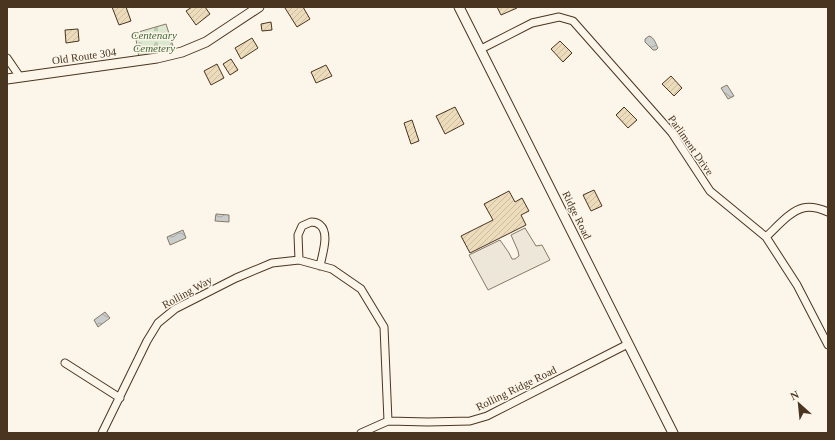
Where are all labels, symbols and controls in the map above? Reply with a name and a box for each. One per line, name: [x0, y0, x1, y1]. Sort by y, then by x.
park label: Centenary Cemetery: [131, 29, 177, 54]
street label: Old Route 304: [51, 45, 117, 66]
street label: Parliment Drive: [666, 113, 716, 177]
street label: Ridge Road: [560, 189, 594, 242]
street label: Rolling Way: [160, 273, 215, 311]
street label: Rolling Ridge Road: [474, 363, 559, 413]
north arrow: [779, 384, 819, 424]
text: N: [788, 388, 801, 402]

